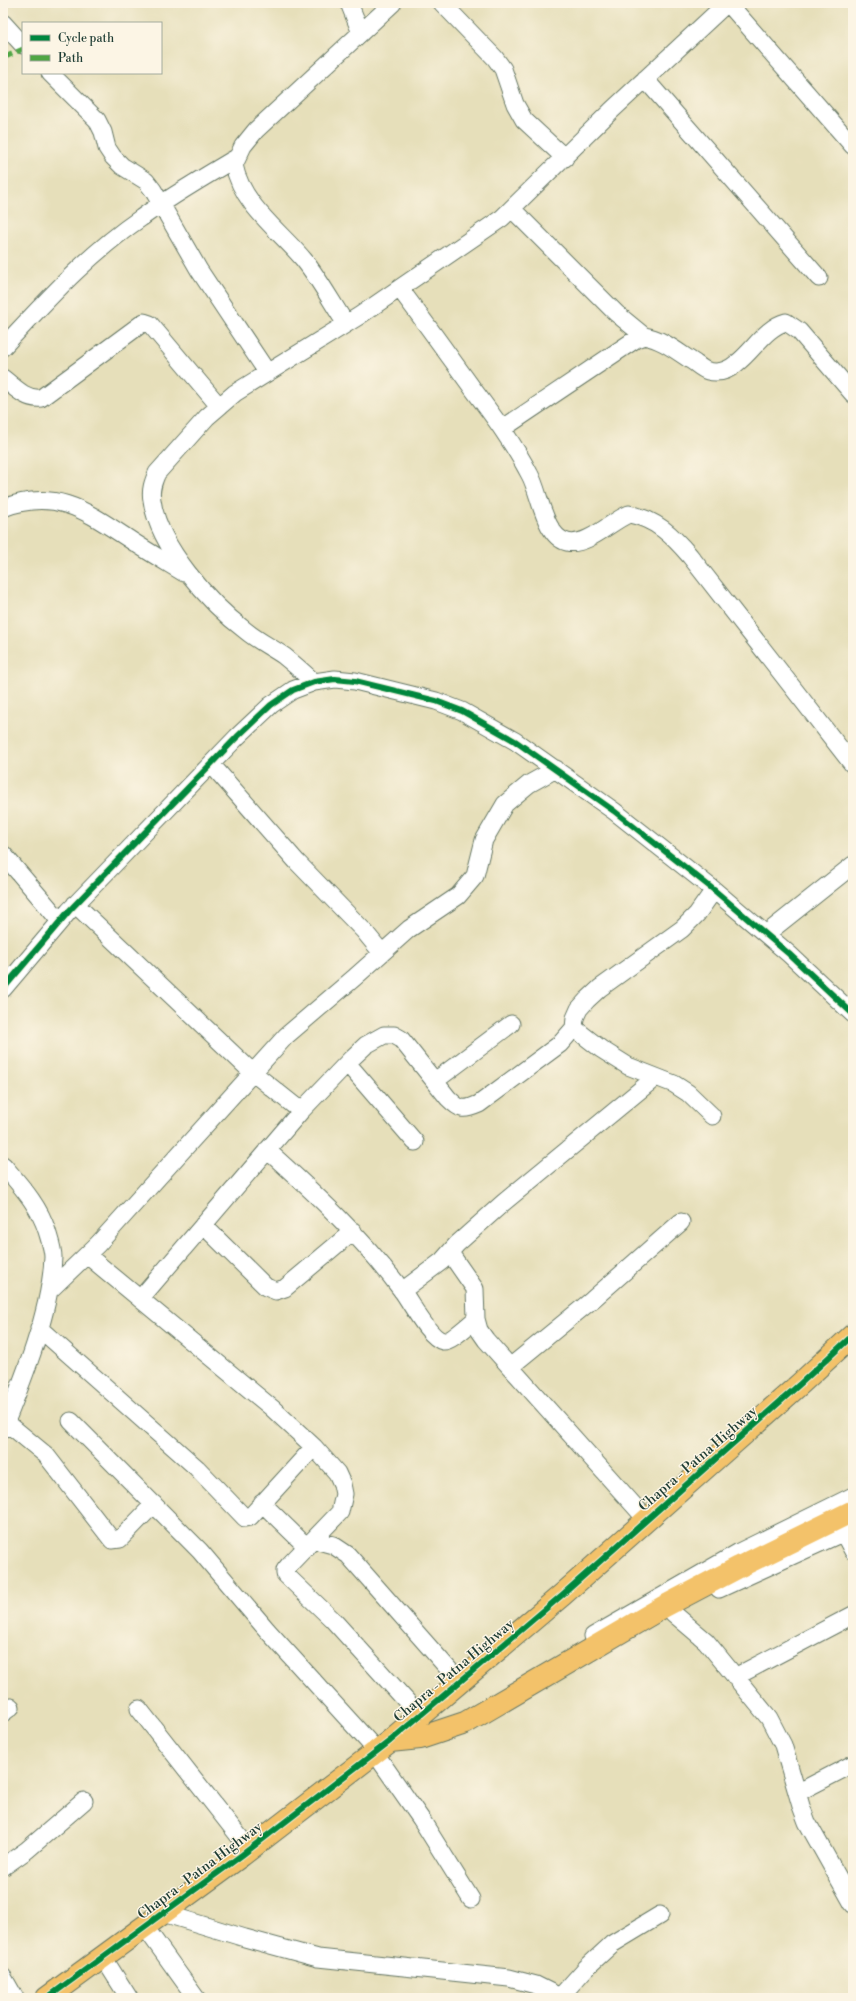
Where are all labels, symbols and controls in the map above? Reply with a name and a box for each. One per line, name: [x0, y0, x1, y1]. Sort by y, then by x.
legend: [22, 22, 162, 74]
text: Cycle path: [58, 31, 114, 46]
text: Path: [58, 51, 83, 66]
street label: Chapra - Patna Highway: [635, 1402, 761, 1516]
street label: Chapra - Patna Highway: [390, 1615, 518, 1727]
street label: Chapra - Patna Highway: [134, 1818, 266, 1924]

